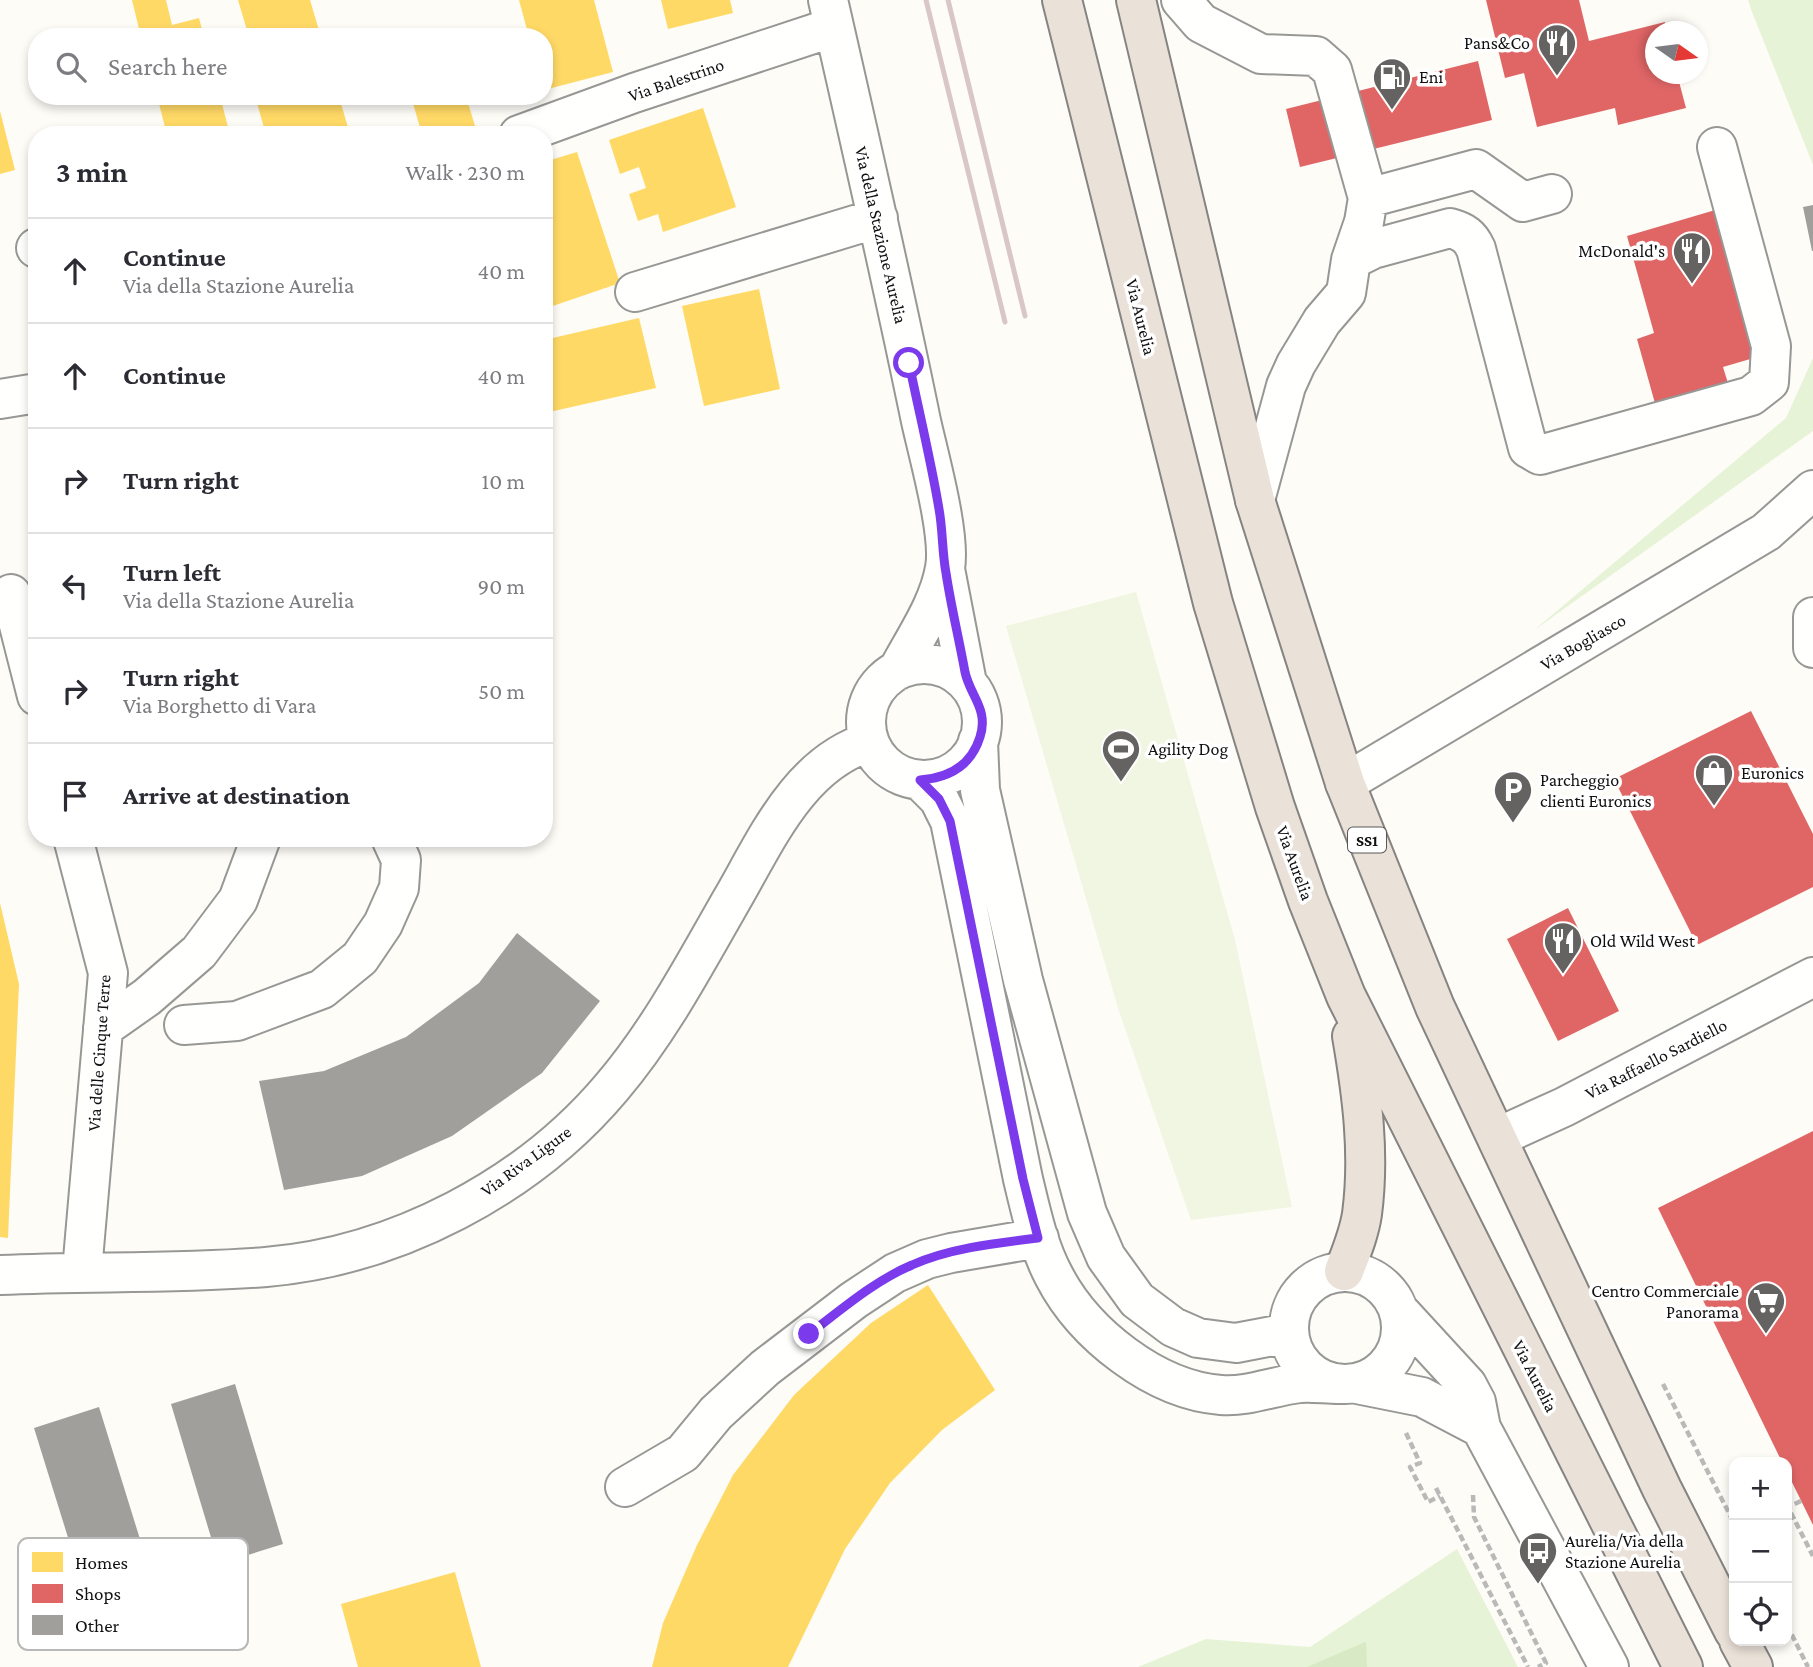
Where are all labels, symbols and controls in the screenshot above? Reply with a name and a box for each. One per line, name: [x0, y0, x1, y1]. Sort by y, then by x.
north arrow: [1645, 21, 1708, 84]
restaurant icon: Pans&Co: [1536, 22, 1578, 77]
search box: [28, 28, 553, 105]
place label: Pans&Co: [1464, 33, 1530, 53]
icon: search: [52, 48, 90, 86]
text: Search here: [108, 52, 227, 81]
street label: Via Balestrino: [625, 54, 727, 106]
fuel station icon: Eni: [1371, 56, 1413, 111]
place label: Eni: [1419, 67, 1443, 87]
street label: Via della Stazione Aurelia: [851, 145, 911, 325]
text: 3 min: [56, 155, 128, 188]
text: Walk · 230 m: [405, 159, 525, 185]
restaurant icon: McDonald's: [1671, 230, 1713, 285]
place label: McDonald's: [1578, 241, 1665, 261]
text: Continue: [123, 243, 226, 272]
icon: ahead: [56, 252, 94, 290]
text: 40 m: [477, 258, 525, 284]
text: Via della Stazione Aurelia: [123, 272, 354, 298]
street label: Via Aurelia: [1122, 277, 1160, 357]
route start: [893, 347, 924, 378]
icon: ahead: [56, 357, 94, 395]
text: Continue: [123, 361, 226, 390]
text: 40 m: [477, 363, 525, 389]
icon: right: [56, 462, 94, 500]
text: Turn right: [123, 466, 239, 495]
text: 10 m: [482, 468, 525, 494]
text: Turn left: [123, 558, 221, 587]
icon: left: [56, 567, 94, 605]
text: 90 m: [478, 573, 525, 599]
text: Via della Stazione Aurelia: [123, 587, 354, 613]
street label: Via Bogliasco: [1537, 610, 1629, 674]
text: Turn right: [123, 663, 239, 692]
icon: right: [56, 672, 94, 710]
text: 50 m: [478, 678, 525, 704]
text: Via Borghetto di Vara: [123, 692, 316, 718]
sports icon: Agility Dog: [1100, 728, 1142, 783]
place label: Agility Dog: [1148, 739, 1228, 759]
shop icon: Euronics: [1693, 752, 1735, 807]
place label: Euronics: [1741, 763, 1804, 783]
parking icon: Parcheggio clienti Euronics: [1492, 769, 1534, 824]
place label: Parcheggio clienti Euronics: [1540, 770, 1652, 811]
icon: arrive: [56, 777, 94, 815]
text: Arrive at destination: [123, 781, 350, 810]
street label: Via Aurelia: [1272, 823, 1318, 903]
road number: SS1: [1348, 828, 1386, 852]
restaurant icon: Old Wild West: [1542, 920, 1584, 975]
place label: Old Wild West: [1590, 931, 1696, 951]
street label: Via delle Cinque Terre: [84, 974, 114, 1132]
street label: Via Raffaello Sardiello: [1582, 1015, 1730, 1103]
street label: Via Riva Ligure: [477, 1121, 575, 1200]
supermarket icon: Centro Commerciale Panorama: [1745, 1280, 1787, 1335]
place label: Centro Commerciale Panorama: [1591, 1281, 1739, 1322]
route end: [793, 1318, 824, 1349]
street label: Via Aurelia: [1508, 1337, 1562, 1415]
map controls: [1729, 1457, 1792, 1646]
button: +: [1729, 1457, 1792, 1520]
button: −: [1729, 1520, 1792, 1583]
bus stop icon: Aurelia/Via della Stazione Aurelia: [1517, 1530, 1559, 1585]
place label: Aurelia/Via della Stazione Aurelia: [1565, 1531, 1684, 1572]
legend: [18, 1538, 248, 1650]
text: Homes: [75, 1552, 128, 1573]
text: Shops: [75, 1583, 121, 1604]
button: locate: [1729, 1583, 1792, 1646]
text: Other: [75, 1615, 120, 1636]

